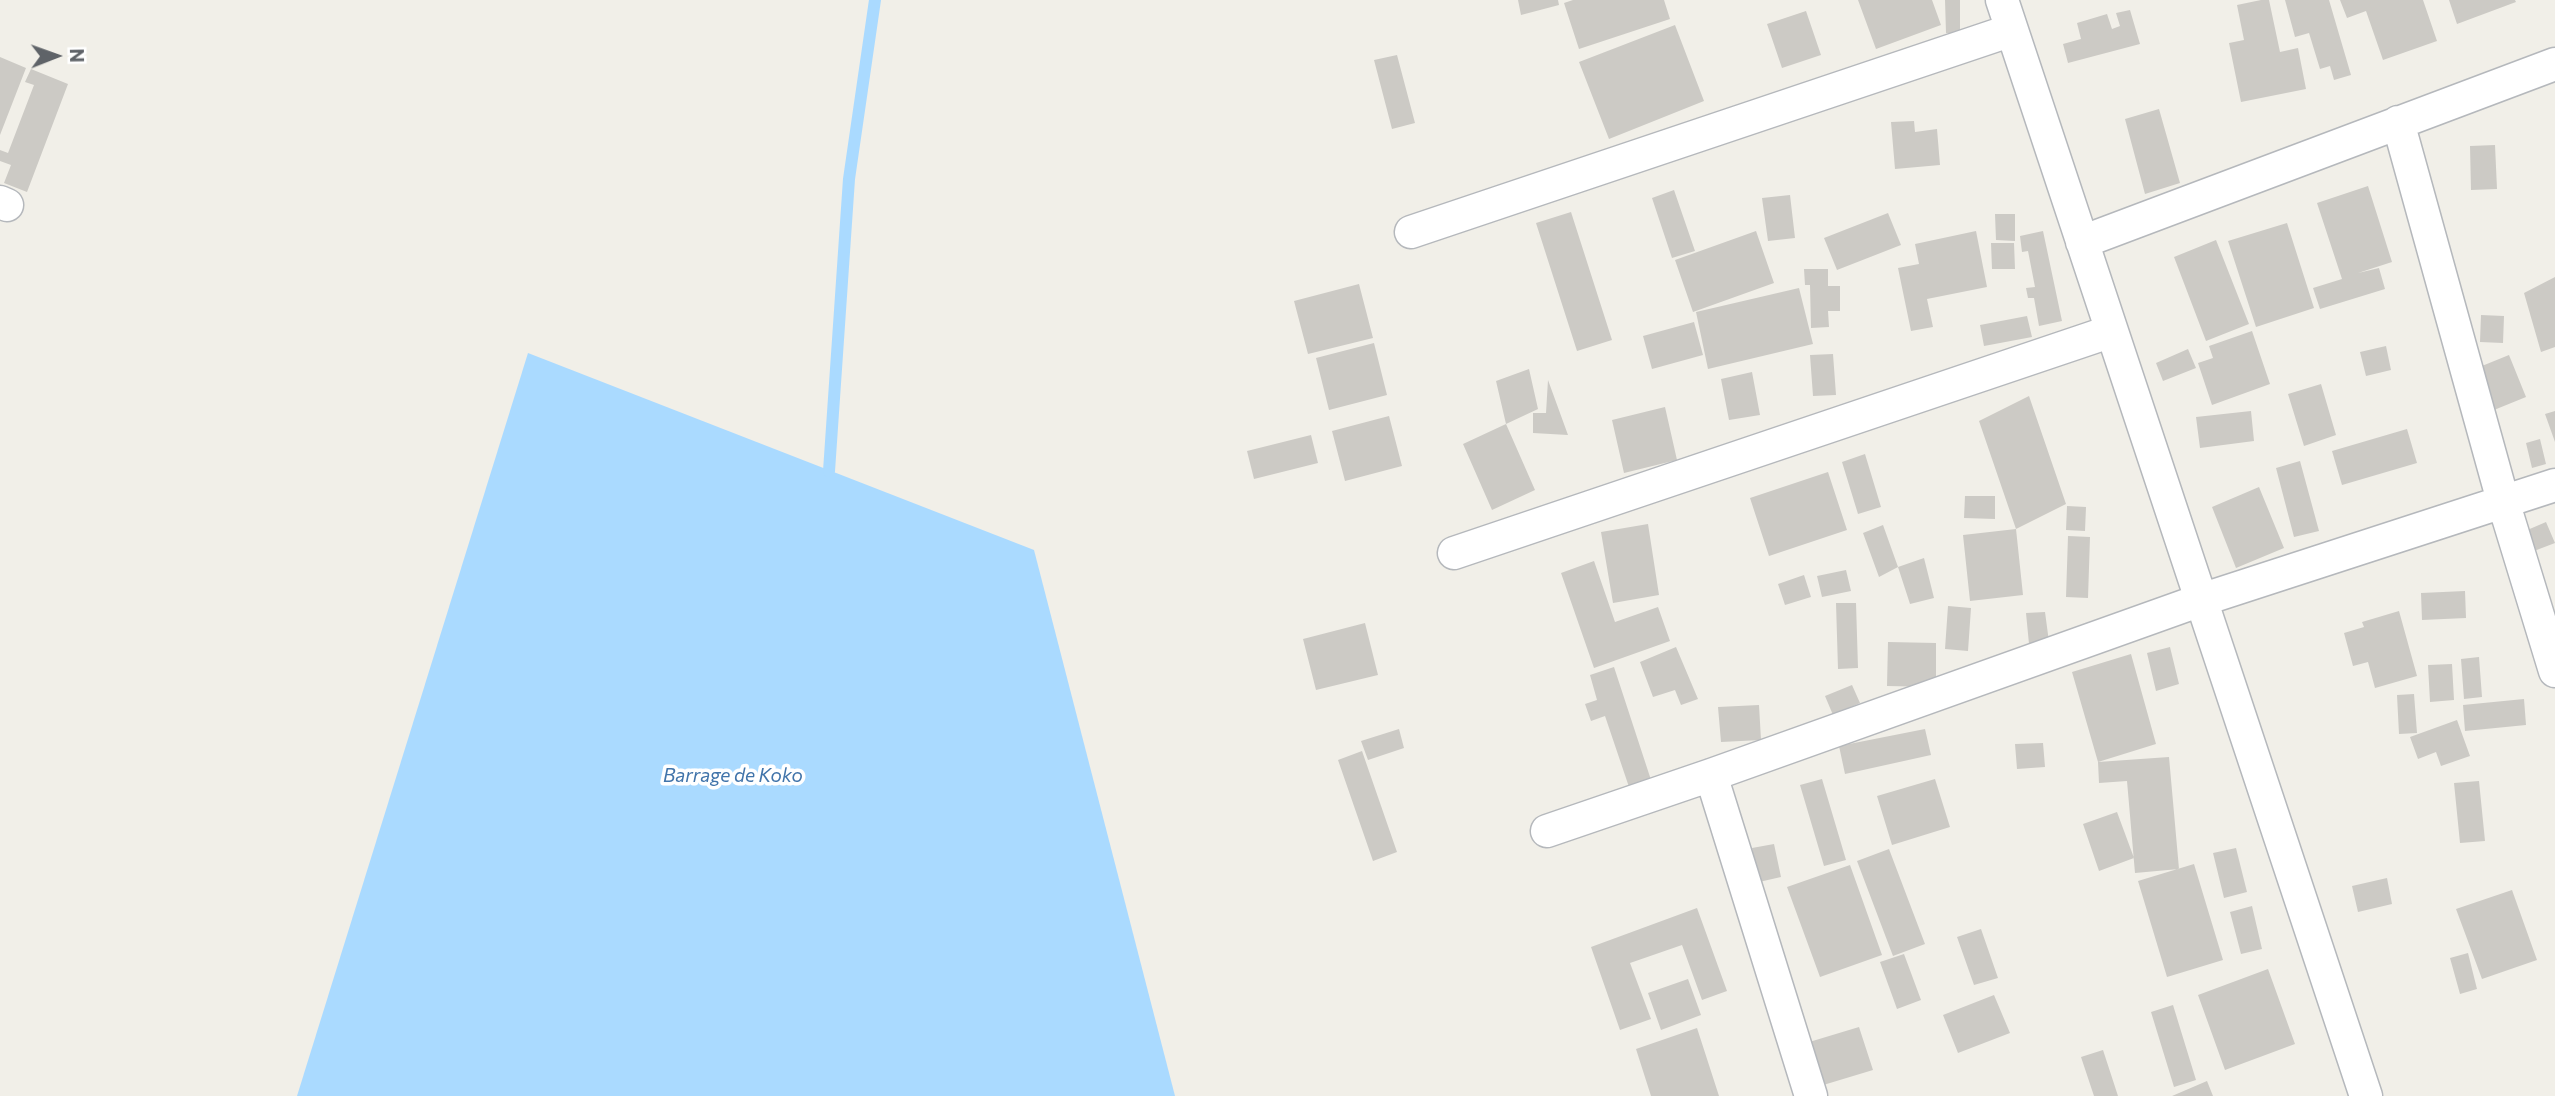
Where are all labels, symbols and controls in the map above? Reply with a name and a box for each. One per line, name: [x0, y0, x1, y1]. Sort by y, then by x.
north arrow: [21, 21, 91, 91]
text: N: [66, 48, 89, 63]
water label: Barrage de Koko: [663, 765, 803, 787]

